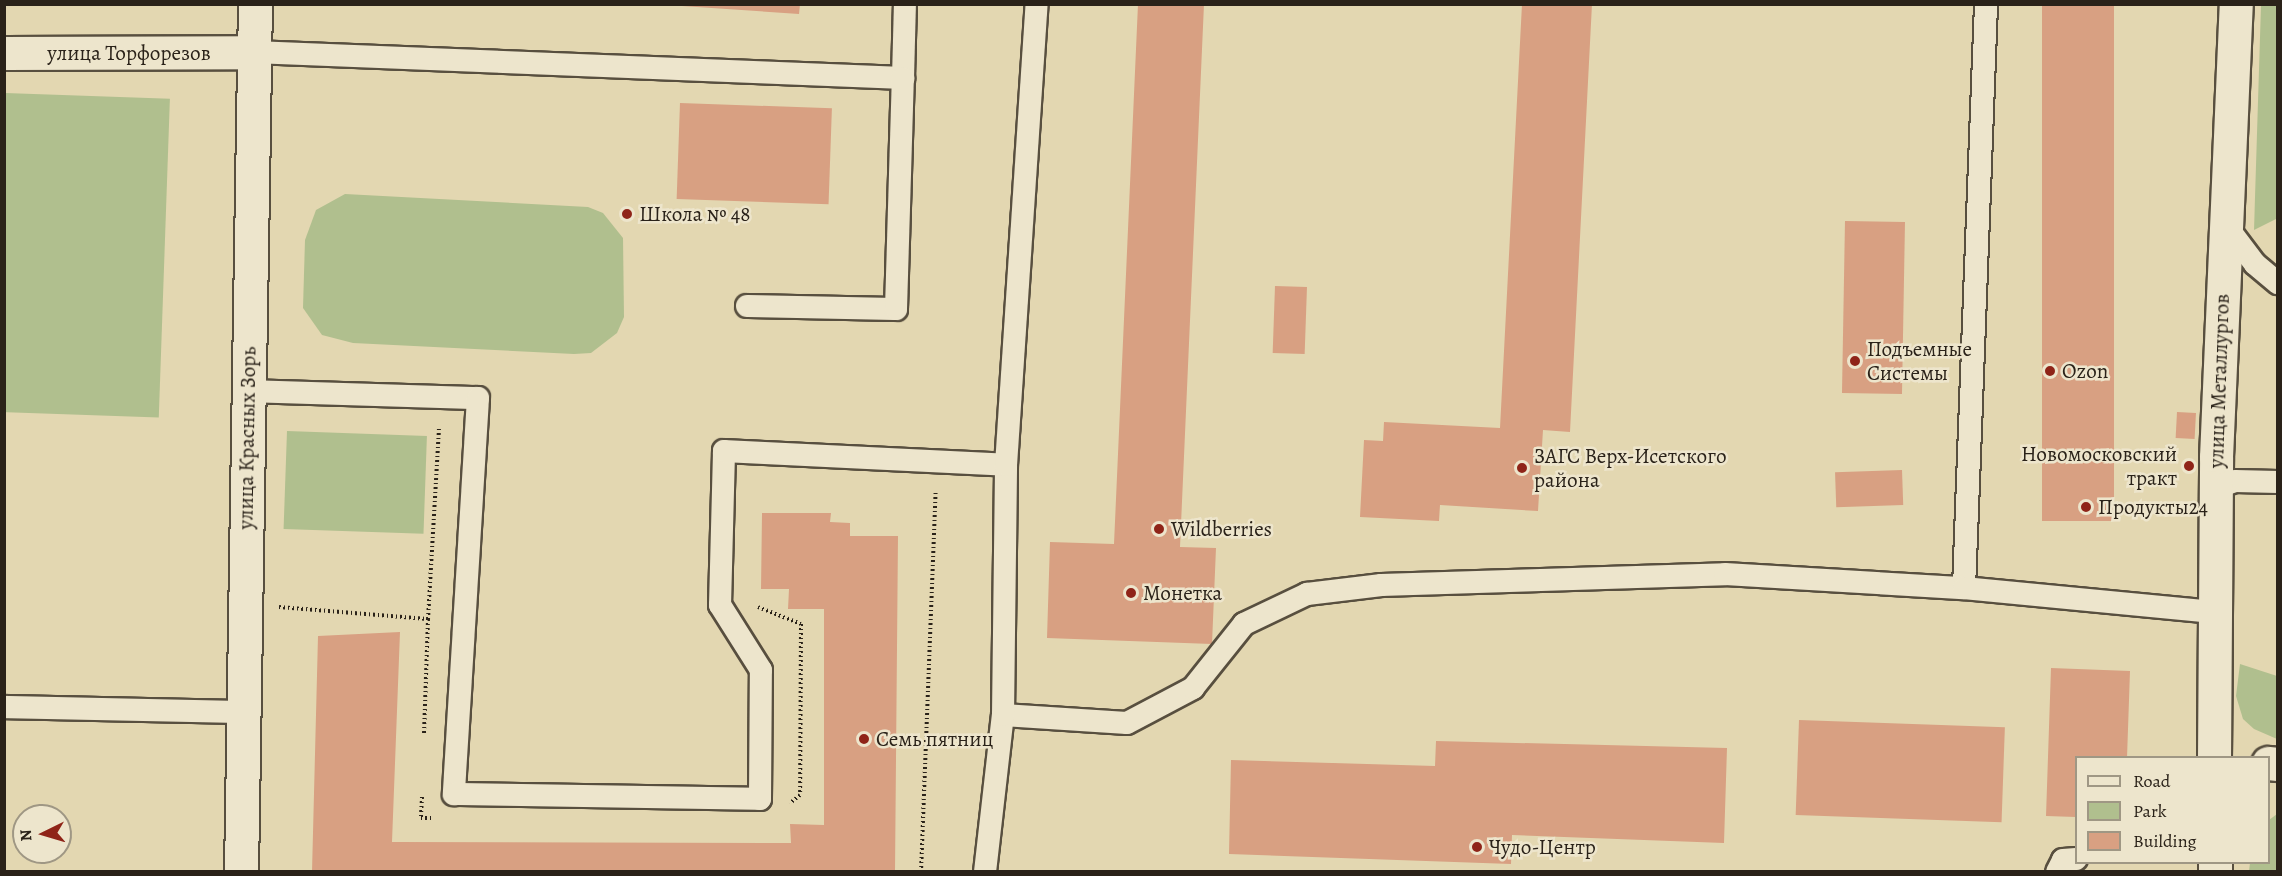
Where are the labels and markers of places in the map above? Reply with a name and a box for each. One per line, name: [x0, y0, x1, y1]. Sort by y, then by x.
place label: Школа № 48: [639, 201, 750, 227]
marker: Школа № 48: [620, 207, 634, 221]
place label: Подъемные Системы: [1867, 336, 1972, 386]
marker: Подъемные Системы: [1848, 354, 1862, 368]
place label: Ozon: [2062, 358, 2108, 384]
marker: Ozon: [2043, 364, 2057, 378]
place label: Новомосковский тракт: [2021, 441, 2177, 491]
place label: ЗАГС Верх-Исетского района: [1534, 443, 1727, 493]
marker: Новомосковский тракт: [2182, 459, 2196, 473]
marker: ЗАГС Верх-Исетского района: [1515, 461, 1529, 475]
place label: Продукты24: [2098, 494, 2208, 520]
marker: Продукты24: [2079, 500, 2093, 514]
place label: Wildberries: [1171, 516, 1272, 542]
marker: Wildberries: [1152, 522, 1166, 536]
place label: Монетка: [1143, 580, 1222, 606]
marker: Монетка: [1124, 586, 1138, 600]
place label: Семь пятниц: [876, 726, 993, 752]
marker: Семь пятниц: [857, 732, 871, 746]
place label: Чудо-Центр: [1489, 834, 1596, 860]
marker: Чудо-Центр: [1470, 840, 1484, 854]

